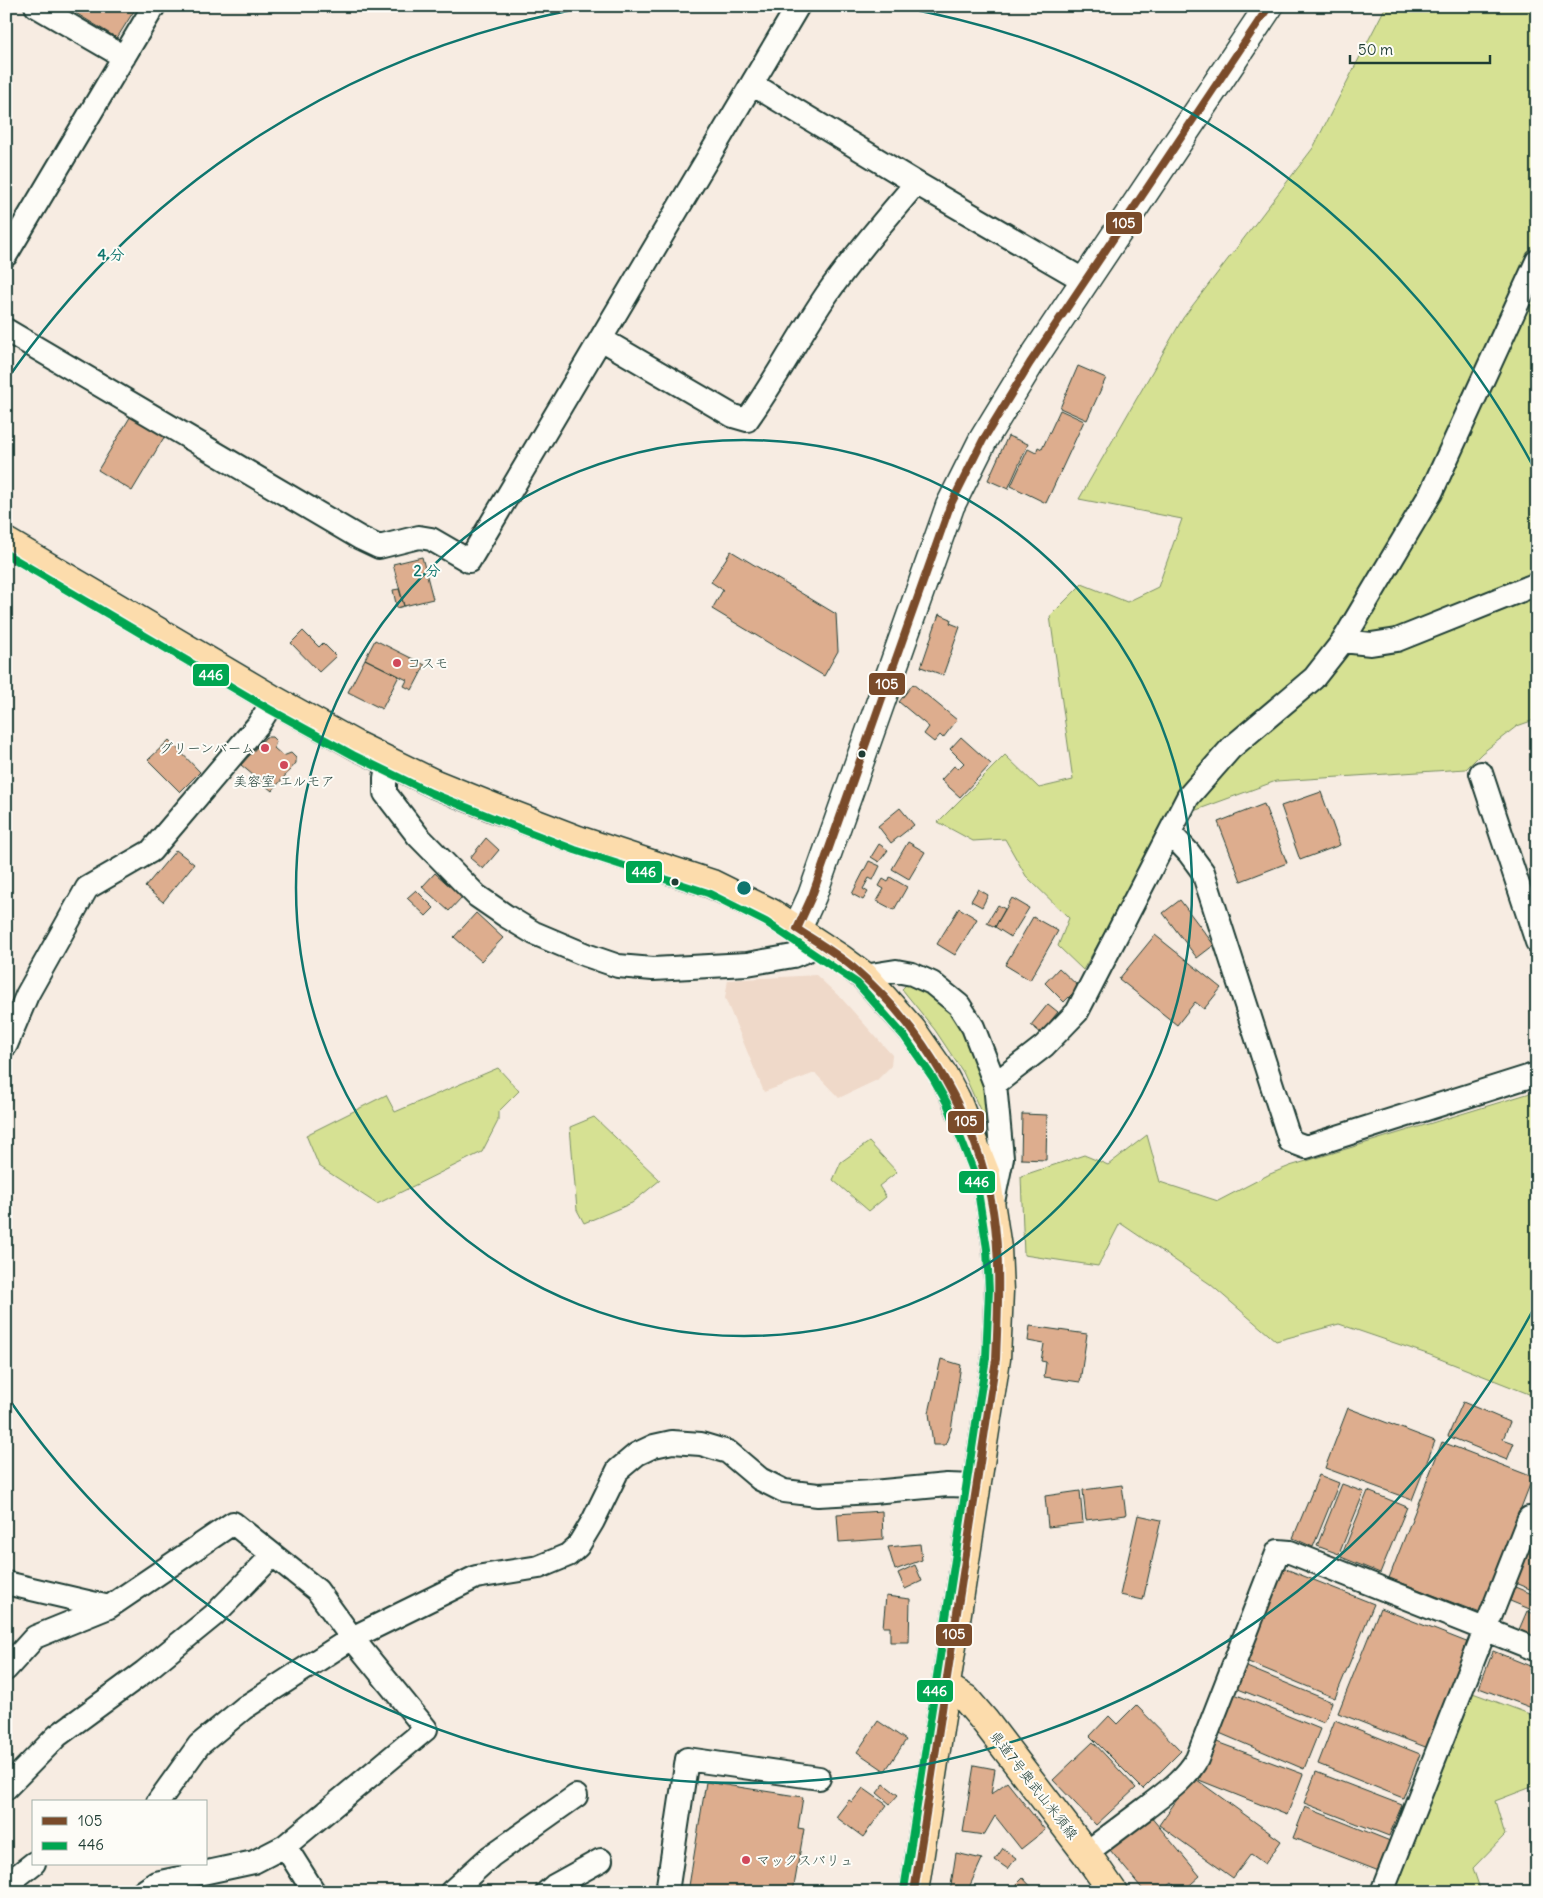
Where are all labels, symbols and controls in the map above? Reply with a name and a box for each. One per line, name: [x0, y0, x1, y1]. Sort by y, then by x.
scale bar: [1350, 32, 1490, 64]
text: 50 m: [1358, 40, 1393, 59]
line badge: 105: [1105, 211, 1143, 235]
text: 105: [1113, 214, 1135, 232]
text: 4 分: [97, 245, 125, 264]
text: 2 分: [414, 561, 440, 580]
place label: コスモ: [407, 654, 448, 672]
marker: コスモ: [391, 657, 403, 669]
line badge: 446: [192, 663, 230, 687]
text: 446: [199, 666, 223, 684]
line badge: 105: [868, 672, 906, 696]
text: 105: [876, 675, 898, 693]
place label: グリーンバーム: [159, 739, 255, 757]
marker: グリーンバーム: [259, 742, 271, 754]
unlabelled marker: [857, 749, 867, 759]
marker: 美容室 エルモア: [278, 759, 290, 771]
place label: 美容室 エルモア: [233, 772, 335, 790]
line badge: 446: [625, 860, 663, 884]
text: 446: [632, 863, 656, 881]
unlabelled marker: [670, 877, 680, 887]
centre of rings: [735, 879, 753, 897]
line badge: 105: [947, 1110, 985, 1134]
text: 105: [955, 1112, 977, 1130]
line badge: 446: [958, 1170, 996, 1194]
text: 446: [965, 1173, 989, 1191]
line badge: 105: [935, 1623, 973, 1647]
text: 105: [943, 1625, 965, 1643]
line badge: 446: [916, 1679, 954, 1703]
text: 446: [923, 1682, 947, 1700]
street label: 県道7号奥武山米須線: [986, 1727, 1082, 1843]
legend: [32, 1800, 208, 1866]
text: 105: [78, 1811, 102, 1830]
text: 446: [78, 1835, 104, 1854]
place label: マックスバリュ: [756, 1851, 854, 1869]
marker: マックスバリュ: [740, 1854, 752, 1866]

